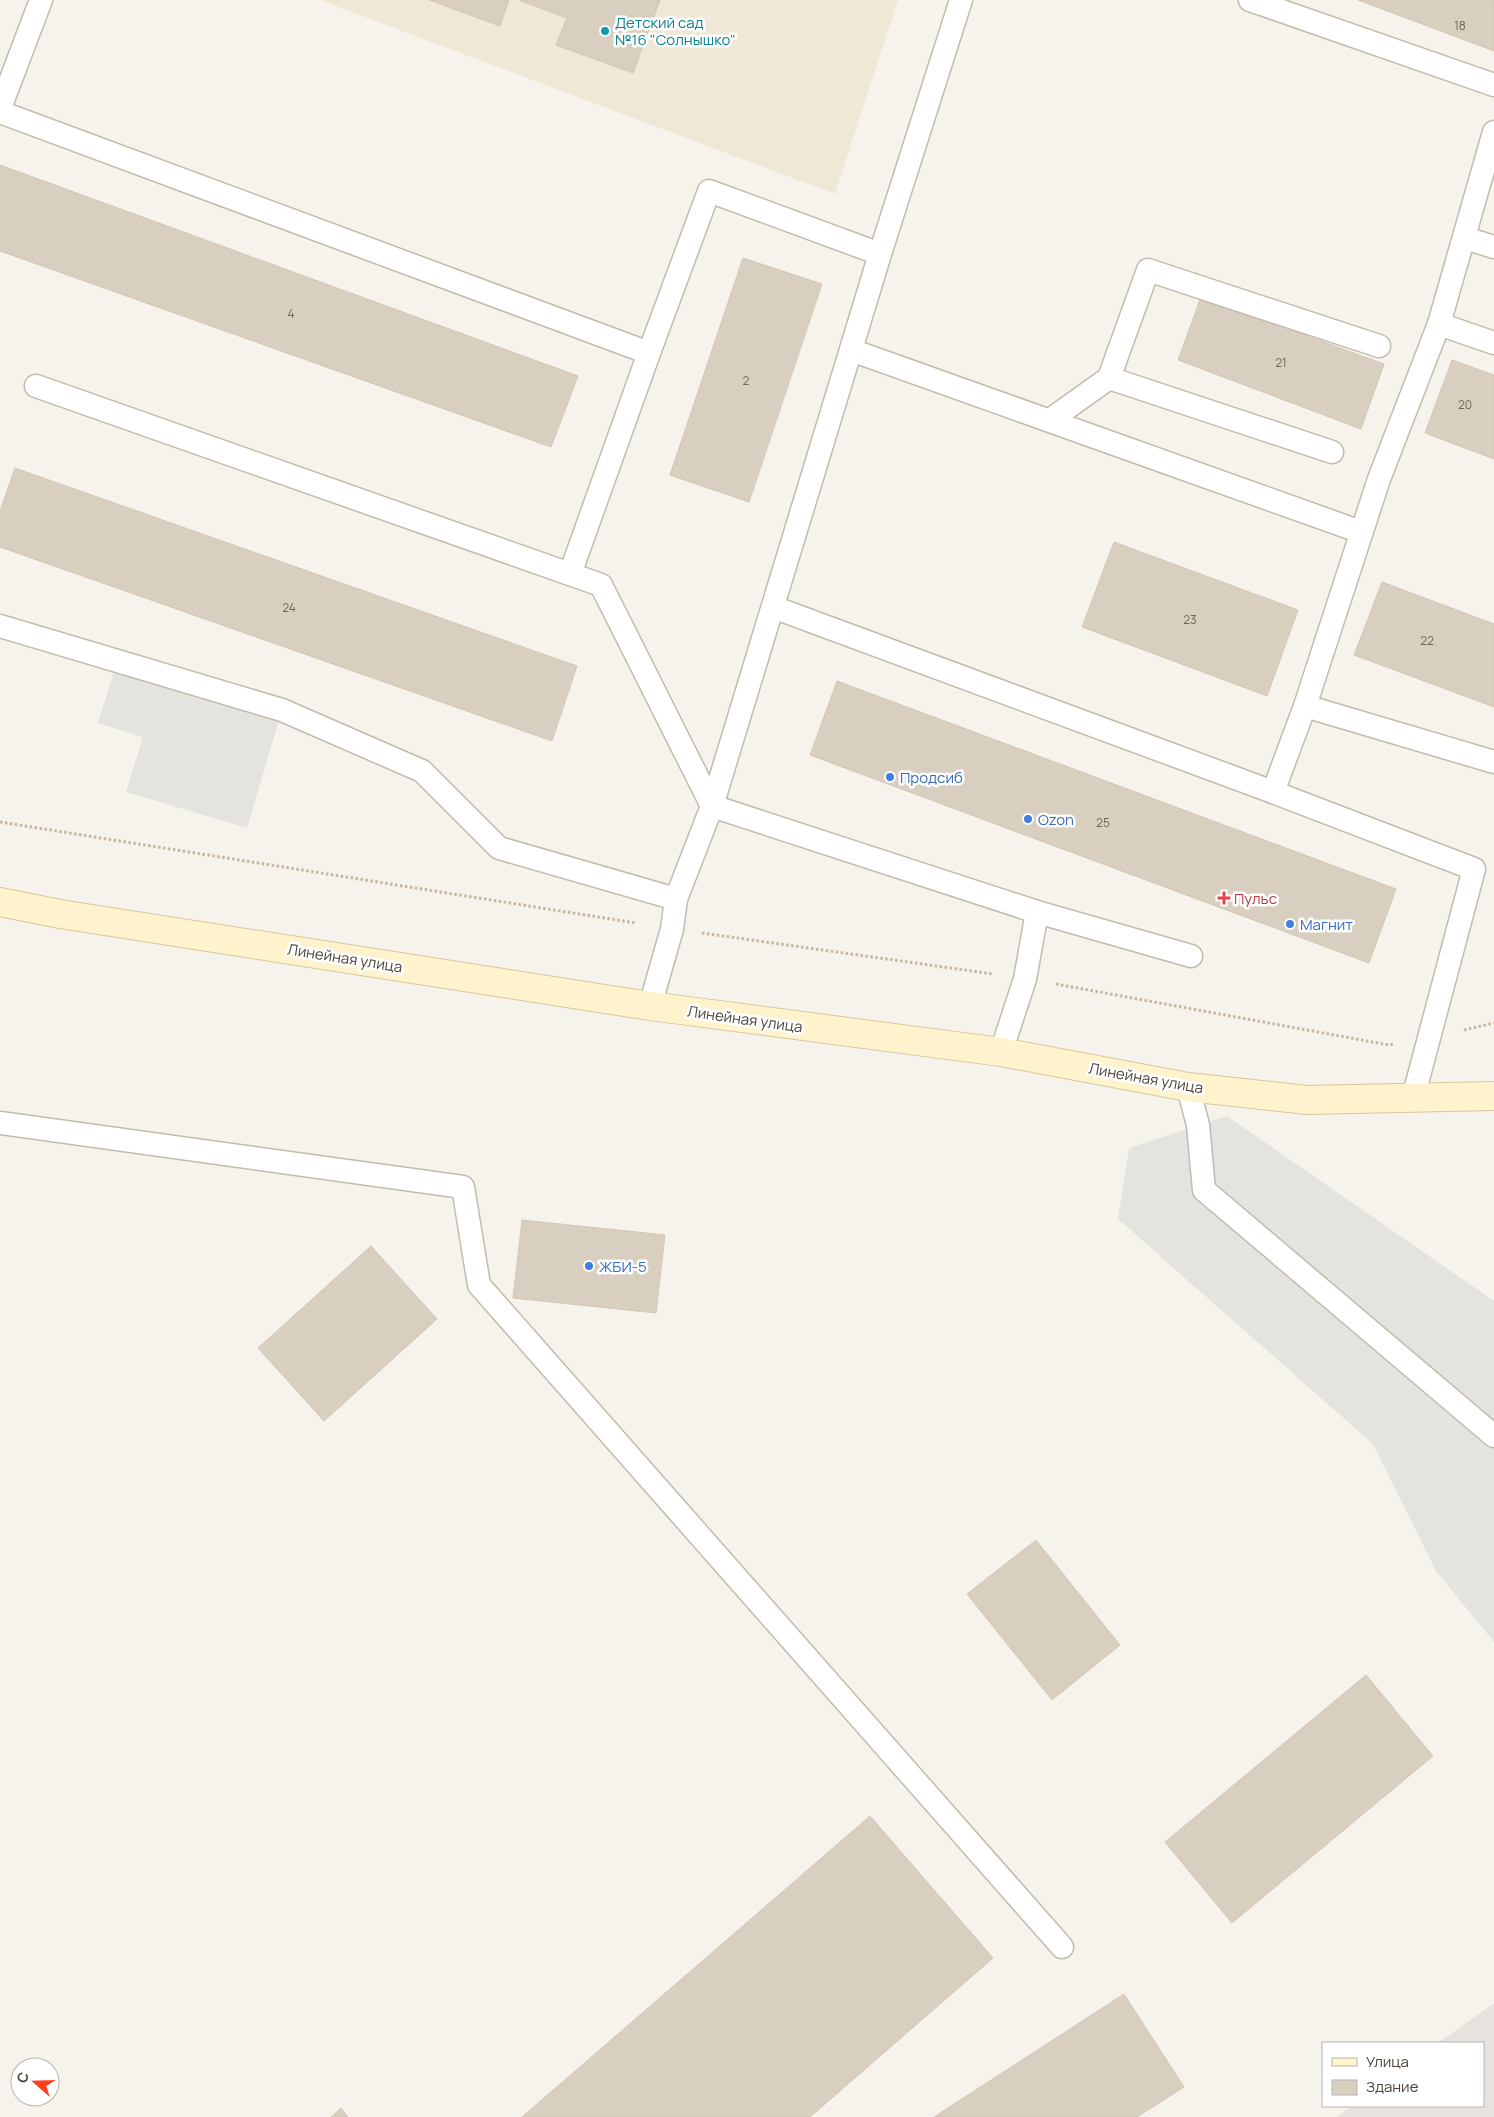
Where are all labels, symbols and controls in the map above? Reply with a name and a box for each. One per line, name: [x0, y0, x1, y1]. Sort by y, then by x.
place label: Детский сад №16 "Солнышко": [615, 12, 736, 50]
house number: 18: [1454, 17, 1466, 34]
marker: Детский сад №16 "Солнышко": [599, 25, 611, 37]
house number: 4: [287, 305, 295, 322]
house number: 21: [1275, 354, 1287, 371]
house number: 2: [743, 372, 750, 389]
house number: 20: [1458, 396, 1472, 413]
house number: 24: [282, 599, 296, 616]
house number: 23: [1183, 611, 1197, 628]
house number: 22: [1420, 632, 1434, 649]
place label: Продсиб: [900, 767, 963, 788]
marker: Продсиб: [884, 771, 896, 783]
place label: Ozon: [1038, 809, 1074, 830]
marker: Ozon: [1022, 813, 1034, 825]
house number: 25: [1096, 814, 1110, 831]
place label: Пульс: [1234, 888, 1277, 909]
marker: Пульс: [1218, 892, 1230, 904]
place label: Магнит: [1300, 914, 1353, 935]
marker: Магнит: [1284, 918, 1296, 930]
street label: Линейная улица: [286, 939, 404, 977]
street label: Линейная улица: [686, 1001, 804, 1037]
street label: Линейная улица: [1087, 1058, 1205, 1098]
place label: ЖБИ-5: [599, 1256, 647, 1277]
marker: ЖБИ-5: [583, 1260, 595, 1272]
legend: [1322, 2042, 1484, 2107]
text: Улица: [1366, 2051, 1409, 2072]
north arrow: [10, 2057, 60, 2107]
text: С: [12, 2069, 33, 2085]
text: Здание: [1366, 2076, 1419, 2097]

